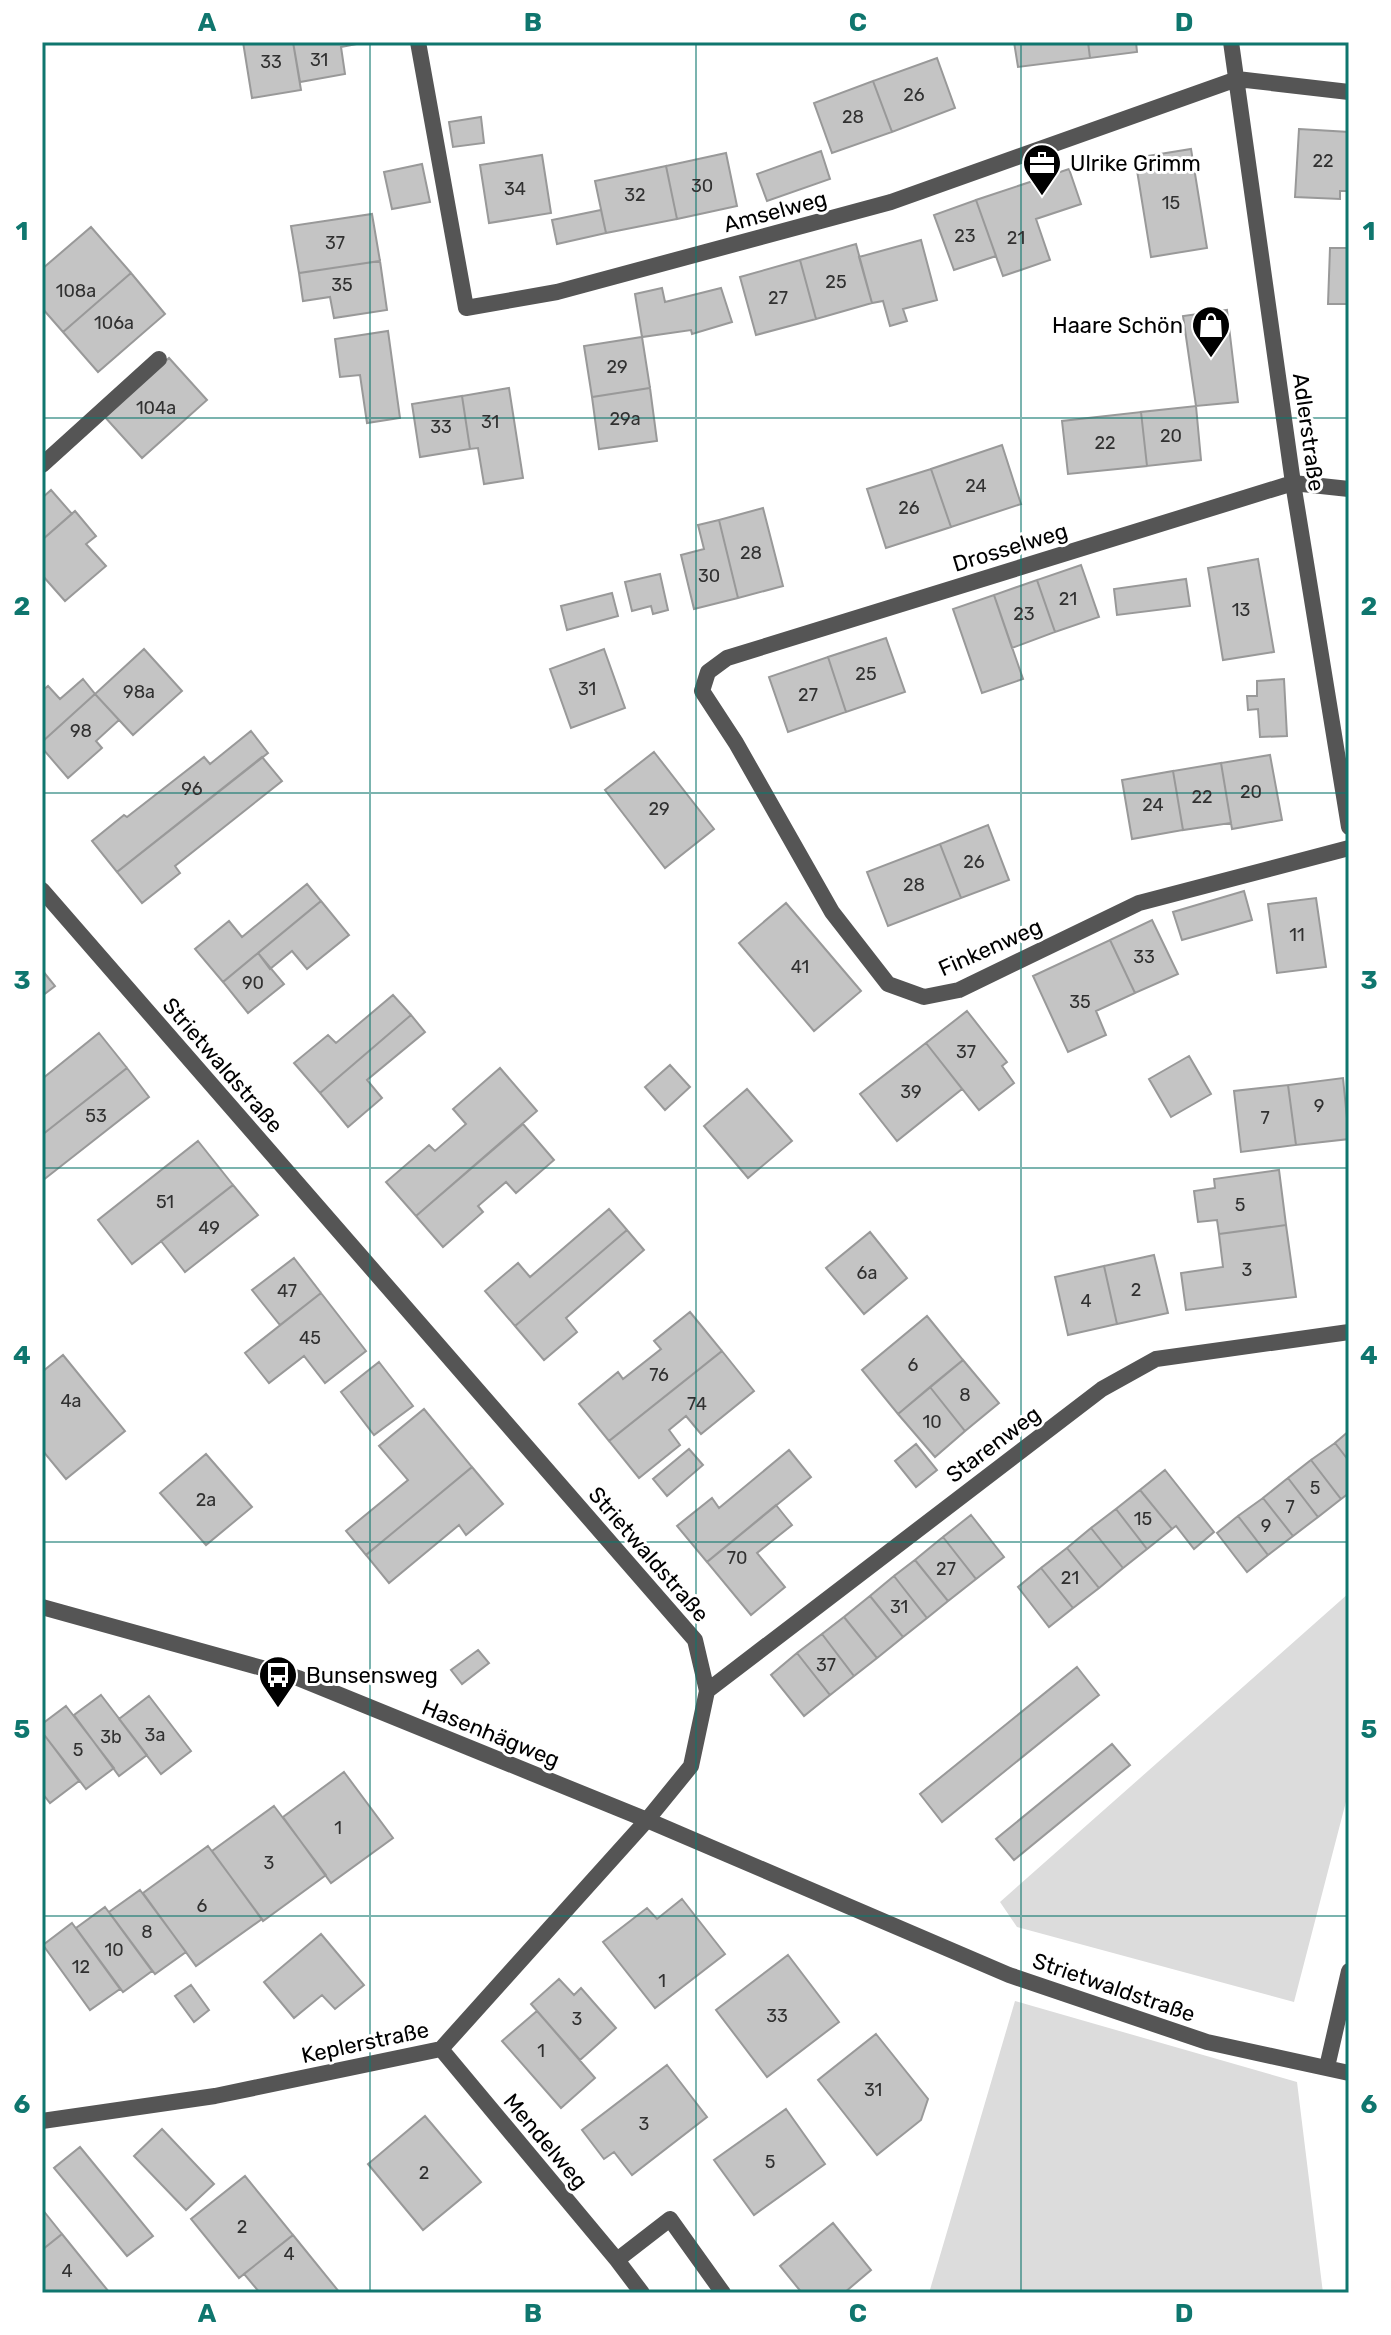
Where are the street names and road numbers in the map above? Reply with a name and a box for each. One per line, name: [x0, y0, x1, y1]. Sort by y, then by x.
street label: Amselweg: [720, 185, 830, 238]
street label: Adlerstraße: [1287, 371, 1330, 493]
street label: Drosselweg: [949, 517, 1071, 578]
street label: Finkenweg: [934, 913, 1046, 982]
street label: Strietwaldstraße: [157, 992, 289, 1138]
street label: Starenweg: [941, 1400, 1046, 1489]
street label: Strietwaldstraße: [583, 1481, 715, 1627]
street label: Hasenhägweg: [418, 1694, 564, 1773]
street label: Strietwaldstraße: [1029, 1947, 1199, 2028]
street label: Keplerstraße: [299, 2016, 431, 2069]
street label: Mendelweg: [498, 2088, 593, 2195]

